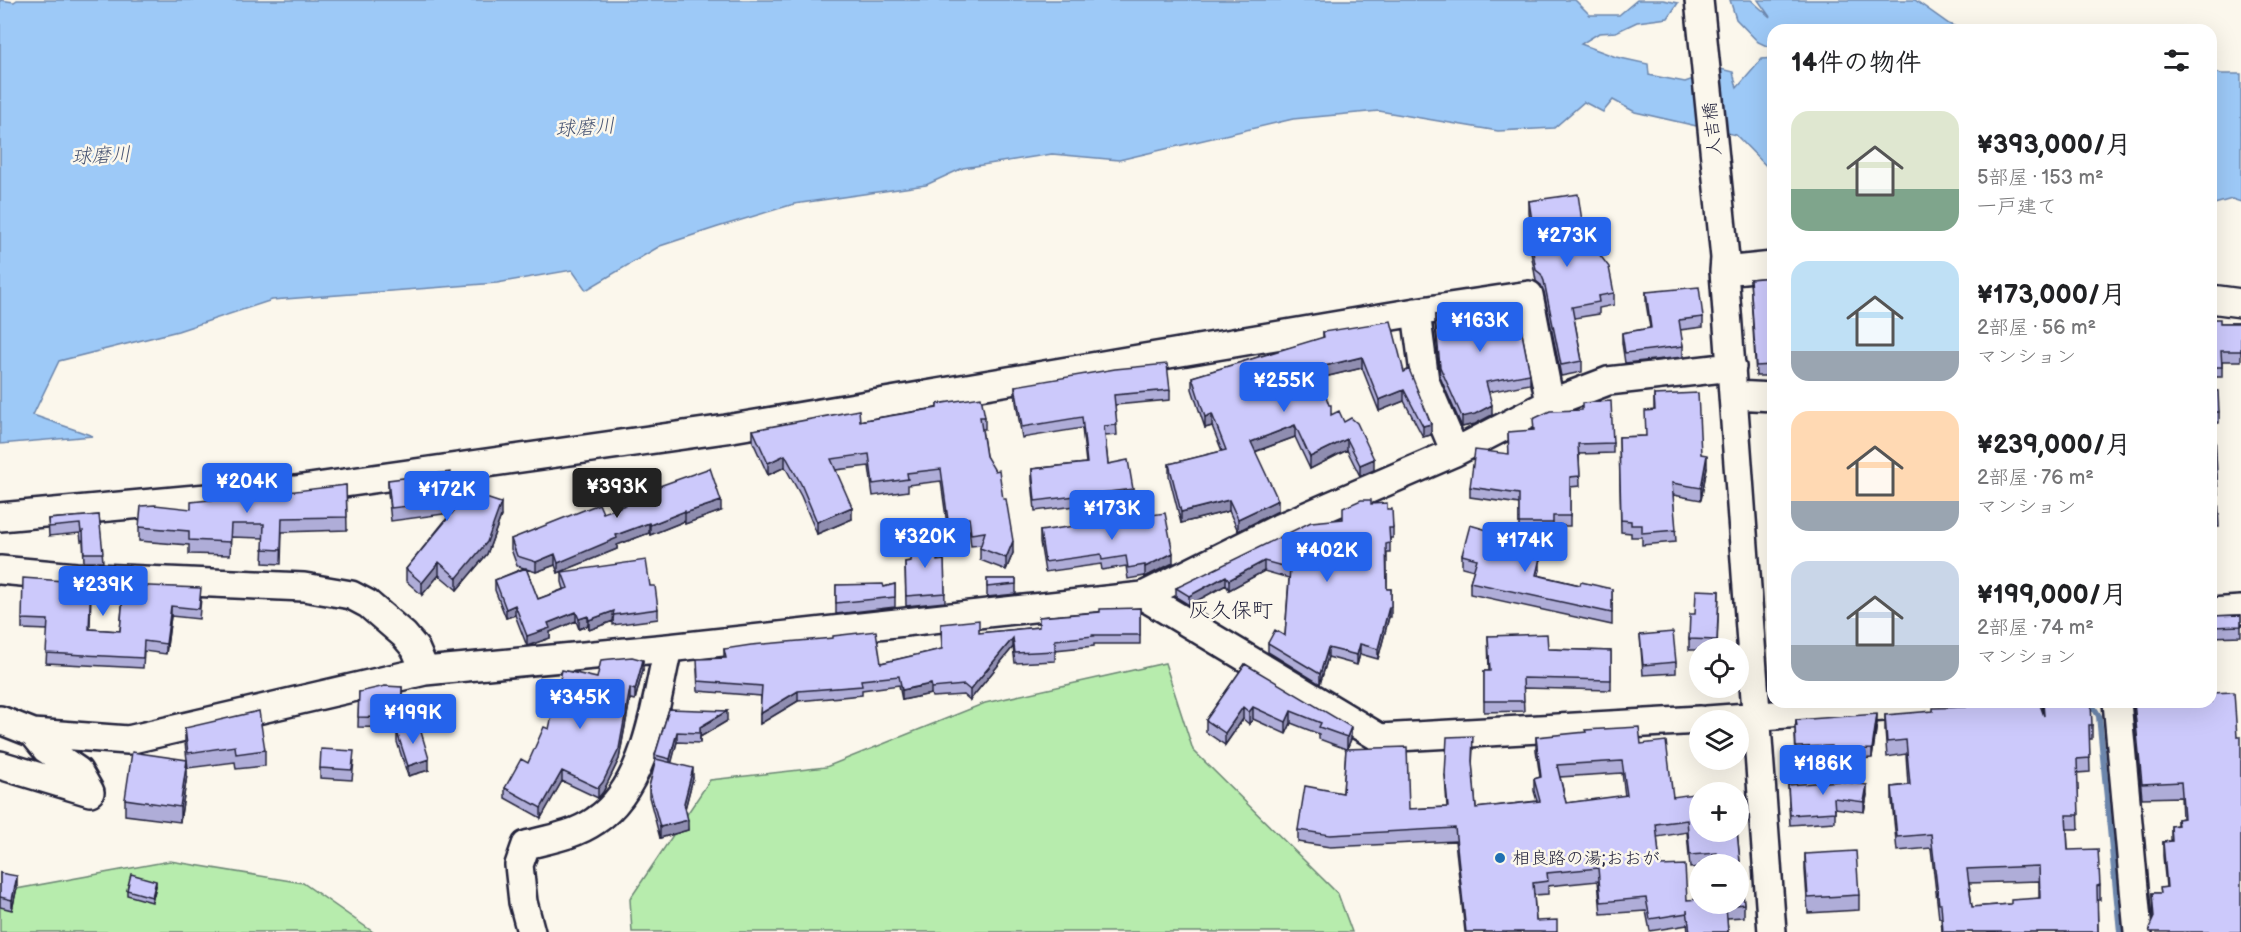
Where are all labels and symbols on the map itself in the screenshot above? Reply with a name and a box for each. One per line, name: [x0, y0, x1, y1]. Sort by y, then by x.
street label: 人吉橋: [1699, 101, 1726, 157]
water label: 球磨川: [554, 114, 616, 142]
water label: 球磨川: [70, 142, 132, 170]
pin: ¥273K: [1525, 217, 1609, 268]
pin: ¥163K: [1438, 302, 1522, 353]
pin: ¥255K: [1242, 362, 1326, 413]
pin: ¥204K: [205, 463, 289, 514]
pin: ¥393K: [575, 468, 659, 519]
pin: ¥172K: [405, 471, 489, 522]
pin: ¥173K: [1070, 490, 1154, 541]
pin: ¥320K: [883, 518, 967, 569]
pin: ¥174K: [1483, 522, 1567, 573]
pin: ¥402K: [1285, 532, 1369, 583]
pin: ¥239K: [61, 566, 145, 617]
district label: 灰久保町: [1189, 598, 1273, 623]
pin: ¥345K: [538, 679, 622, 730]
pin: ¥199K: [371, 694, 455, 745]
pin: ¥186K: [1781, 745, 1865, 796]
place label: 相良路の湯;おおが: [1512, 848, 1660, 869]
marker: 相良路の湯;おおが: [1493, 851, 1507, 865]

